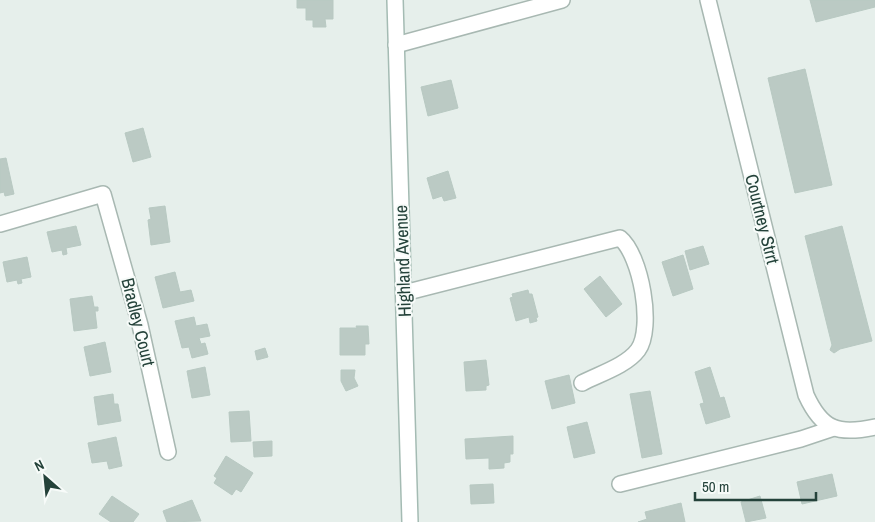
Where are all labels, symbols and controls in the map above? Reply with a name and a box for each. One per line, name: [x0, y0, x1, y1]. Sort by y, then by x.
street label: Courtney Strrt: [739, 171, 786, 266]
street label: Highland Avenue: [388, 205, 417, 318]
street label: Bradley Court: [115, 275, 162, 369]
north arrow: [20, 452, 70, 502]
text: N: [31, 456, 47, 475]
scale bar: [695, 470, 816, 502]
text: 50 m: [702, 476, 729, 497]

